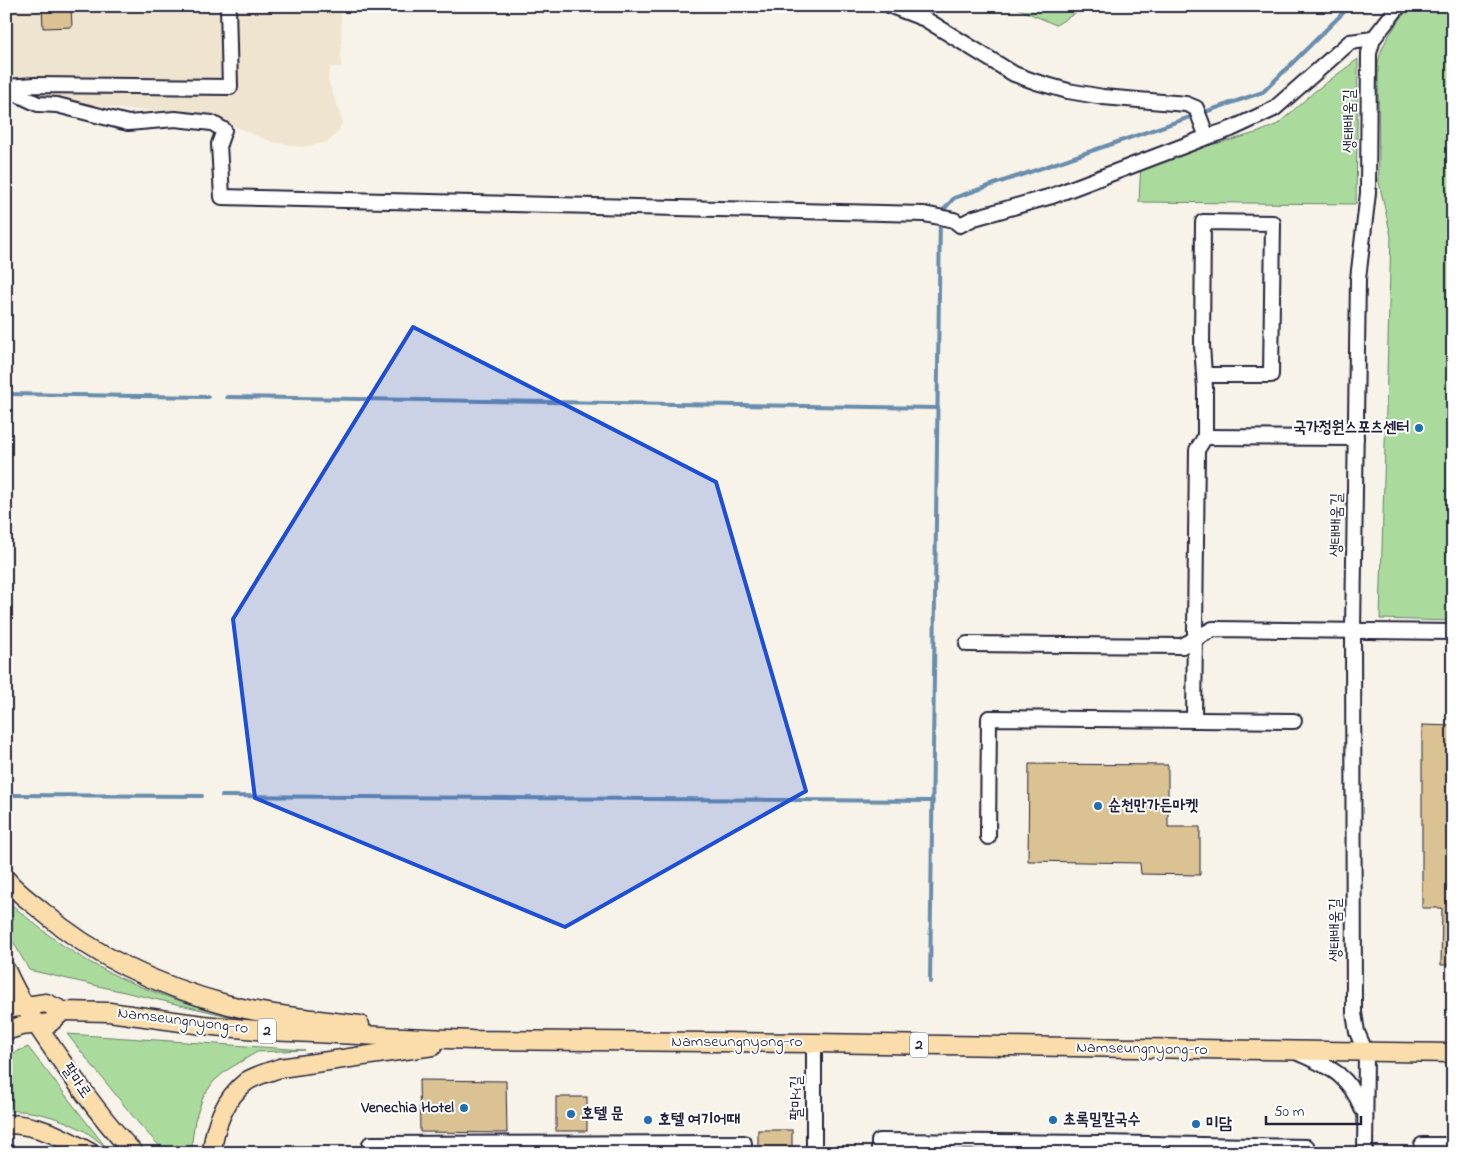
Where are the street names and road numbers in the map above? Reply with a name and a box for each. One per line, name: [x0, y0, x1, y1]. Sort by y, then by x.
street label: 생태배움길: [1338, 89, 1362, 153]
street label: 생태배움길: [1324, 492, 1350, 557]
street label: 생태배움길: [1324, 898, 1348, 962]
street label: Namseungnyong-ro: [116, 1001, 250, 1041]
road number: 2: [258, 1018, 276, 1044]
street label: Namseungnyong-ro: [671, 1030, 803, 1054]
road number: 2: [910, 1032, 928, 1058]
street label: Namseungnyong-ro: [1076, 1036, 1208, 1062]
street label: 팔마로: [55, 1058, 97, 1104]
street label: 팔마4길: [785, 1075, 809, 1121]

